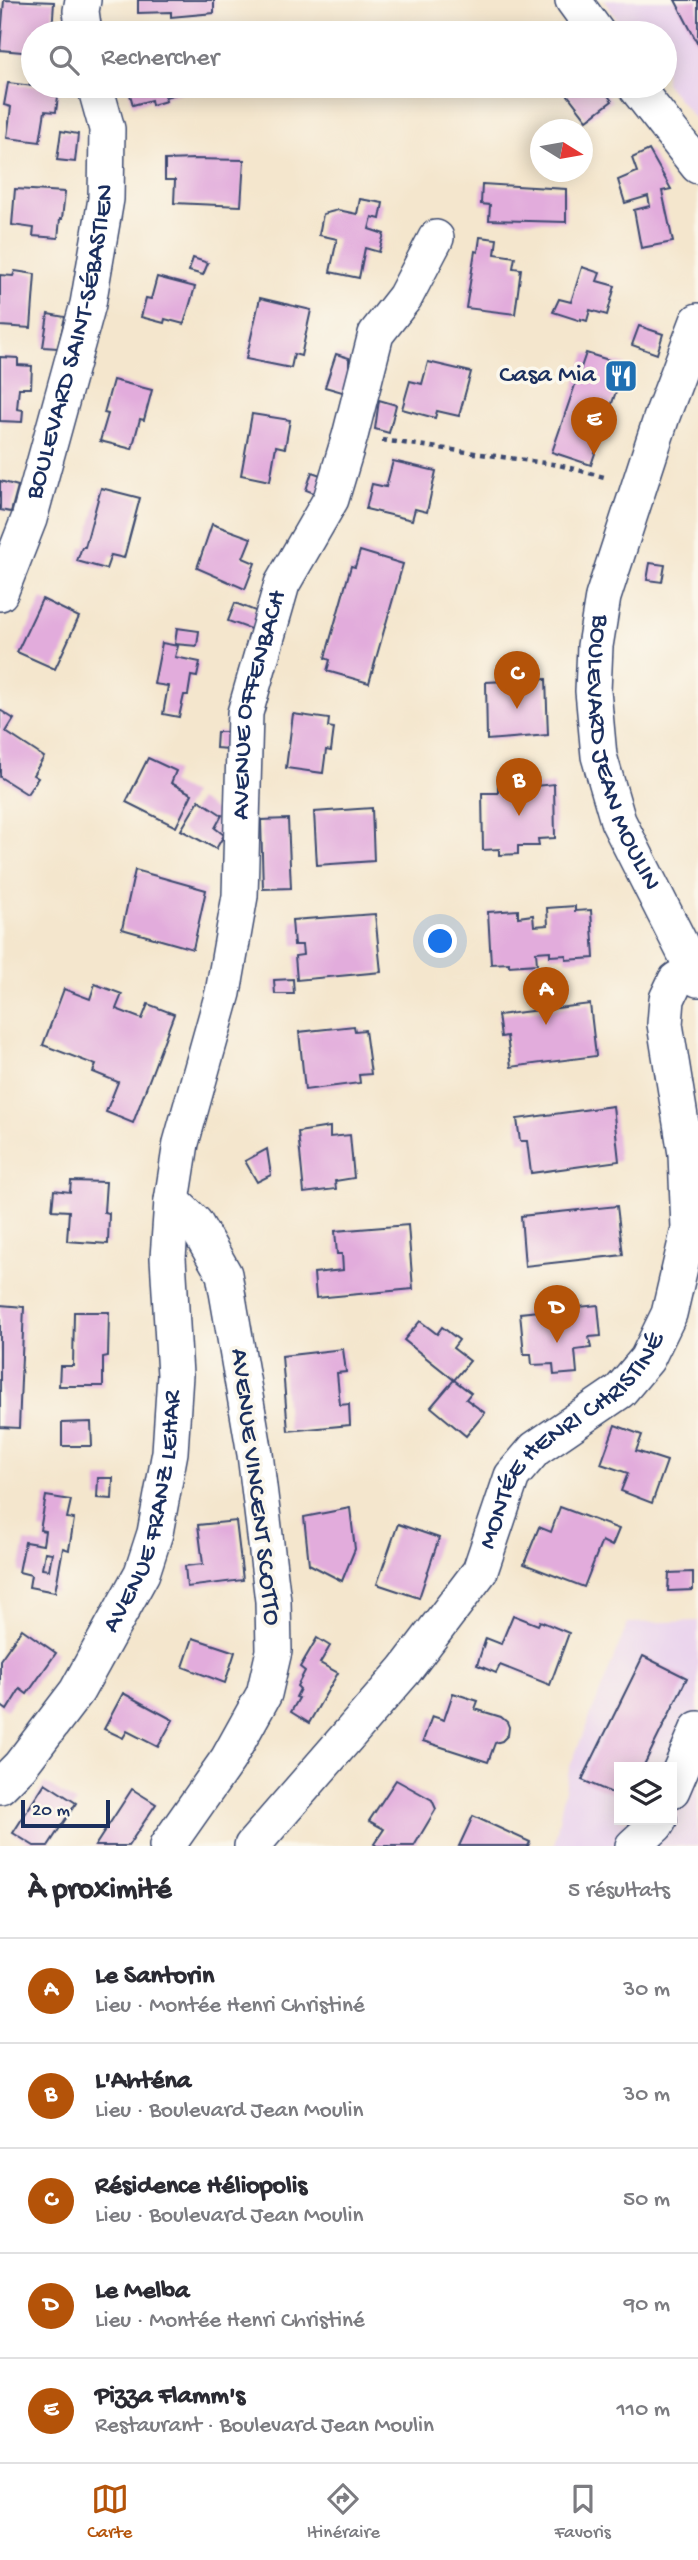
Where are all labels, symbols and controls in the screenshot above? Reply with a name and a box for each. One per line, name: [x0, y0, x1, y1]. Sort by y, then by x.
search box: [21, 21, 677, 98]
icon: search: [45, 41, 83, 79]
text: Rechercher: [101, 44, 219, 75]
north arrow: [530, 119, 593, 182]
street label: BOULEVARD SAINT-SÉBASTIEN: [19, 184, 122, 504]
restaurant icon: Casa Mia: [602, 357, 640, 395]
place label: Casa Mia: [499, 361, 598, 392]
pin: E: [571, 397, 617, 455]
street label: AVENUE OFFENBACH: [227, 587, 295, 820]
street label: BOULEVARD JEAN MOULIN: [577, 611, 666, 896]
pin: C: [494, 651, 540, 709]
pin: B: [496, 758, 542, 816]
your location: [423, 924, 457, 958]
pin: A: [523, 967, 569, 1025]
pin: D: [534, 1285, 580, 1343]
street label: MONTÉE HENRI CHRISTINÉ: [473, 1327, 673, 1553]
street label: AVENUE VINCENT SCOTTO: [222, 1347, 286, 1628]
street label: AVENUE FRANZ LEHAR: [96, 1388, 190, 1639]
map controls: [614, 1762, 677, 1825]
button: layers: [614, 1762, 677, 1825]
scale bar: [21, 1797, 110, 1829]
text: 20 m: [32, 1800, 70, 1823]
text: À proximité: [28, 1874, 172, 1909]
text: 5 résultats: [568, 1878, 670, 1905]
text: Le Santorin: [95, 1962, 214, 1993]
text: A: [44, 1977, 58, 2004]
text: 30 m: [623, 1977, 670, 2004]
text: Lieu · Montée Henri Christiné: [95, 1993, 365, 2020]
text: L'Ahténa: [95, 2067, 191, 2098]
text: B: [45, 2082, 57, 2109]
text: 30 m: [623, 2082, 670, 2109]
text: Lieu · Boulevard Jean Moulin: [95, 2098, 363, 2125]
text: Résidence Héliopolis: [95, 2172, 307, 2203]
text: C: [45, 2187, 57, 2214]
text: 50 m: [623, 2187, 670, 2214]
text: Lieu · Boulevard Jean Moulin: [95, 2203, 363, 2230]
text: Le Melba: [95, 2277, 189, 2308]
text: D: [44, 2292, 59, 2319]
text: 90 m: [624, 2292, 670, 2319]
text: Lieu · Montée Henri Christiné: [95, 2308, 365, 2335]
text: Pizza Flamm's: [95, 2382, 245, 2413]
text: E: [44, 2397, 58, 2424]
text: 110 m: [617, 2397, 670, 2424]
text: Restaurant · Boulevard Jean Moulin: [95, 2413, 434, 2440]
tab: Carte: [87, 2480, 132, 2545]
tab: Itinéraire: [307, 2480, 380, 2545]
tab: Favoris: [554, 2480, 611, 2545]

